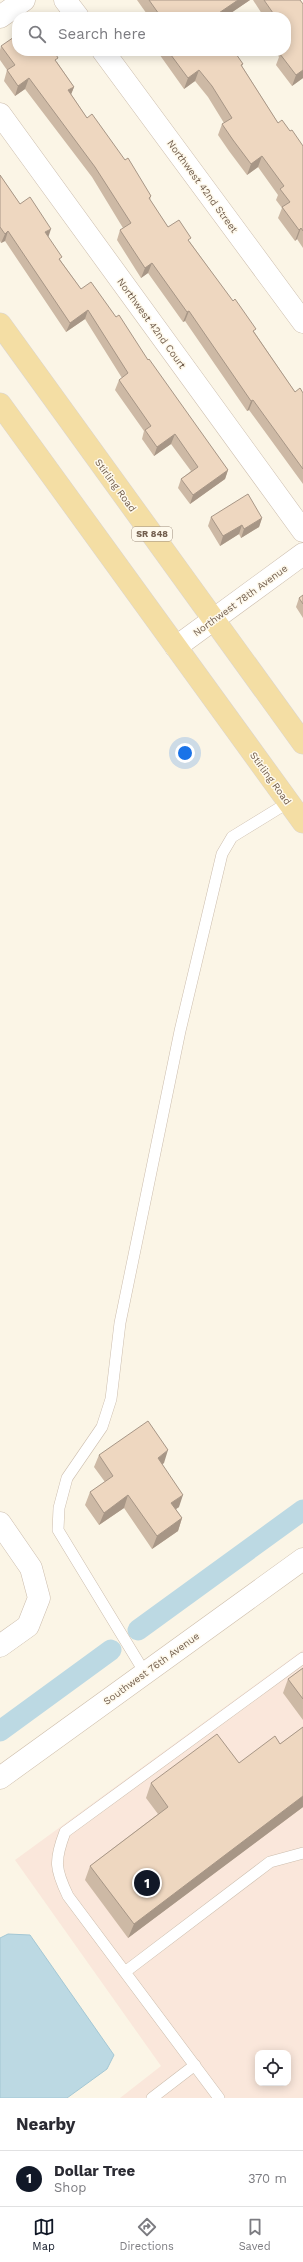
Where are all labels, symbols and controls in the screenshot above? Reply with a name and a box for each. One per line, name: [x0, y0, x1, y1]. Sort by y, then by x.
search box: [12, 12, 291, 56]
icon: search: [26, 23, 48, 45]
text: Search here: [58, 25, 146, 43]
street label: Northwest 42nd Street: [165, 138, 240, 236]
street label: Northwest 42nd Court: [115, 276, 189, 371]
street label: Stirling Road: [93, 457, 138, 514]
road number: SR 848: [132, 527, 172, 541]
street label: Northwest 78th Avenue: [191, 562, 290, 638]
your location: [175, 743, 195, 763]
street label: Stirling Road: [248, 750, 293, 807]
street label: Southwest 76th Avenue: [101, 1630, 201, 1707]
pin: 1: [134, 1868, 160, 1898]
map controls: [255, 2050, 291, 2086]
button: locate: [255, 2050, 291, 2086]
text: Nearby: [16, 2114, 75, 2134]
text: Dollar Tree: [54, 2162, 135, 2180]
text: 1: [26, 2171, 32, 2186]
text: 370 m: [248, 2171, 287, 2186]
text: Shop: [54, 2180, 86, 2195]
tab: Map: [32, 2216, 55, 2253]
tab: Directions: [120, 2216, 174, 2253]
tab: Saved: [239, 2216, 271, 2253]

